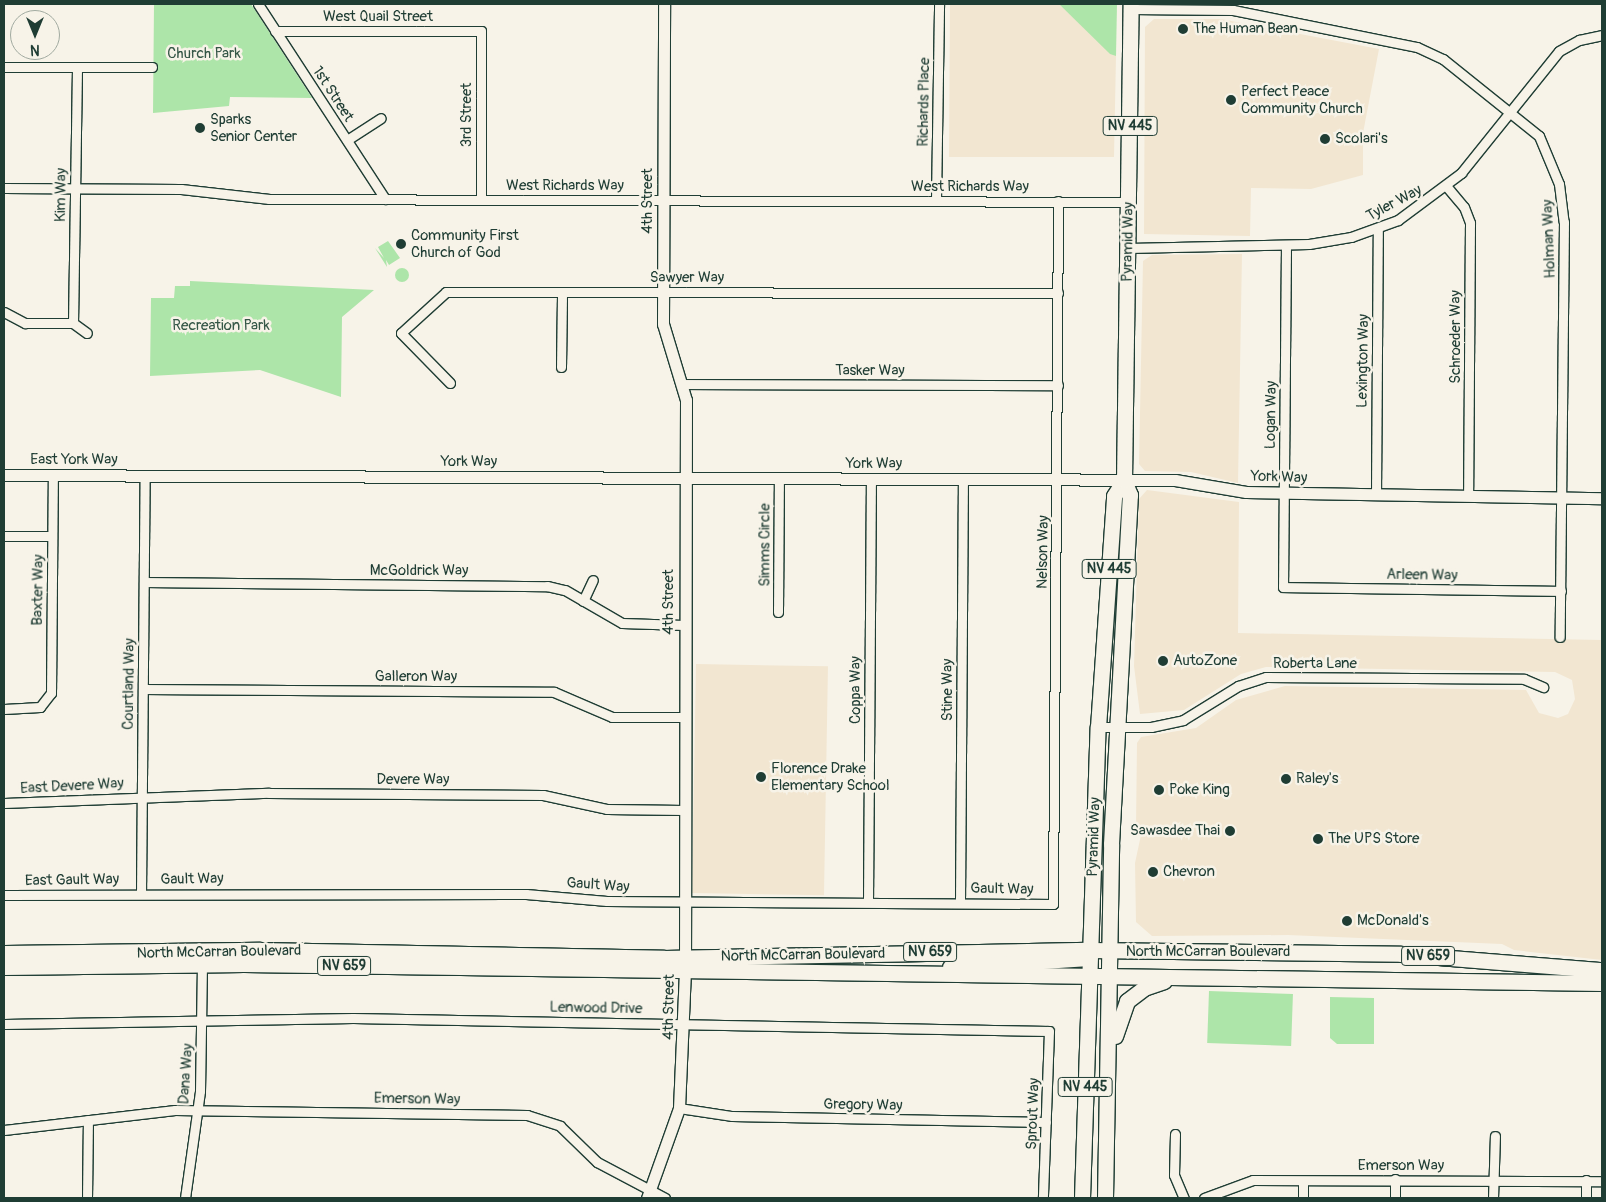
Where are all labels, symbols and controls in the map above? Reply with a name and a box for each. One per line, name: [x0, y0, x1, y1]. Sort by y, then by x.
street label: West Quail Street: [323, 8, 433, 26]
north arrow: [10, 10, 60, 60]
place label: The Human Bean: [1193, 20, 1298, 38]
marker: The Human Bean: [1177, 23, 1189, 35]
text: N: [30, 41, 40, 58]
park label: Church Park: [167, 45, 241, 63]
street label: Richards Place: [914, 57, 934, 147]
street label: 1st Street: [308, 63, 358, 125]
place label: Perfect Peace Community Church: [1241, 82, 1363, 117]
street label: 3rd Street: [458, 83, 476, 147]
marker: Perfect Peace Community Church: [1225, 94, 1237, 106]
place label: Sparks Senior Center: [210, 110, 297, 145]
road number: NV 445: [1102, 114, 1158, 138]
marker: Sparks Senior Center: [194, 122, 206, 134]
place label: Scolari's: [1335, 130, 1388, 148]
marker: Scolari's: [1319, 133, 1331, 145]
street label: Kim Way: [52, 168, 70, 222]
street label: 4th Street: [639, 168, 657, 234]
street label: West Richards Way: [506, 177, 624, 195]
street label: West Richards Way: [911, 178, 1029, 196]
street label: Tyler Way: [1363, 181, 1425, 225]
street label: Holman Way: [1539, 199, 1559, 279]
street label: Pyramid Way: [1118, 202, 1138, 282]
place label: Community First Church of God: [411, 226, 519, 261]
marker: Community First Church of God: [395, 238, 407, 250]
street label: Sawyer Way: [650, 269, 724, 287]
street label: Schroeder Way: [1447, 290, 1465, 384]
street label: Lexington Way: [1353, 314, 1373, 408]
park label: Recreation Park: [172, 317, 270, 335]
street label: Tasker Way: [835, 362, 905, 380]
street label: Logan Way: [1261, 381, 1281, 449]
street label: East York Way: [30, 451, 118, 469]
street label: York Way: [441, 453, 497, 471]
street label: York Way: [846, 455, 902, 473]
street label: York Way: [1250, 467, 1308, 487]
street label: Simms Circle: [756, 503, 774, 587]
street label: Nelson Way: [1033, 515, 1053, 589]
street label: Baxter Way: [28, 554, 48, 626]
road number: NV 445: [1082, 558, 1136, 580]
street label: McGoldrick Way: [370, 562, 468, 580]
street label: Arleen Way: [1386, 565, 1458, 585]
street label: 4th Street: [660, 569, 678, 635]
street label: Courtland Way: [119, 638, 139, 730]
place label: AutoZone: [1173, 652, 1237, 670]
marker: AutoZone: [1157, 655, 1169, 667]
street label: Roberta Lane: [1273, 655, 1357, 673]
street label: Coppa Way: [847, 656, 865, 724]
street label: Stine Way: [939, 659, 957, 721]
street label: Galleron Way: [375, 668, 457, 686]
place label: Florence Drake Elementary School: [771, 759, 889, 794]
place label: Raley's: [1296, 770, 1338, 788]
street label: Devere Way: [377, 771, 449, 789]
marker: Florence Drake Elementary School: [755, 771, 767, 783]
marker: Raley's: [1280, 773, 1292, 785]
street label: East Devere Way: [20, 774, 124, 798]
place label: Poke King: [1169, 781, 1230, 799]
marker: Poke King: [1153, 784, 1165, 796]
street label: Pyramid Way: [1084, 797, 1104, 877]
place label: Sawasdee Thai: [1130, 822, 1220, 840]
marker: Sawasdee Thai: [1224, 825, 1236, 837]
place label: The UPS Store: [1328, 830, 1420, 848]
marker: The UPS Store: [1312, 833, 1324, 845]
place label: Chevron: [1163, 863, 1215, 881]
marker: Chevron: [1147, 866, 1159, 878]
street label: Gault Way: [160, 869, 224, 889]
street label: East Gault Way: [25, 870, 119, 890]
street label: Gault Way: [566, 874, 630, 896]
street label: Gault Way: [970, 879, 1034, 899]
place label: McDonald's: [1357, 912, 1429, 930]
marker: McDonald's: [1341, 915, 1353, 927]
road number: NV 659: [902, 940, 958, 964]
street label: North McCarran Boulevard: [137, 942, 301, 962]
street label: North McCarran Boulevard: [1126, 943, 1290, 961]
road number: NV 659: [1400, 944, 1456, 968]
street label: North McCarran Boulevard: [721, 945, 885, 965]
road number: NV 659: [316, 954, 372, 978]
street label: 4th Street: [659, 974, 679, 1040]
street label: Lenwood Drive: [549, 998, 643, 1018]
street label: Dana Way: [175, 1043, 197, 1105]
road number: NV 445: [1058, 1076, 1112, 1098]
street label: Sprout Way: [1023, 1078, 1043, 1150]
street label: Emerson Way: [374, 1089, 460, 1109]
street label: Gregory Way: [823, 1095, 903, 1115]
street label: Emerson Way: [1358, 1157, 1444, 1175]

